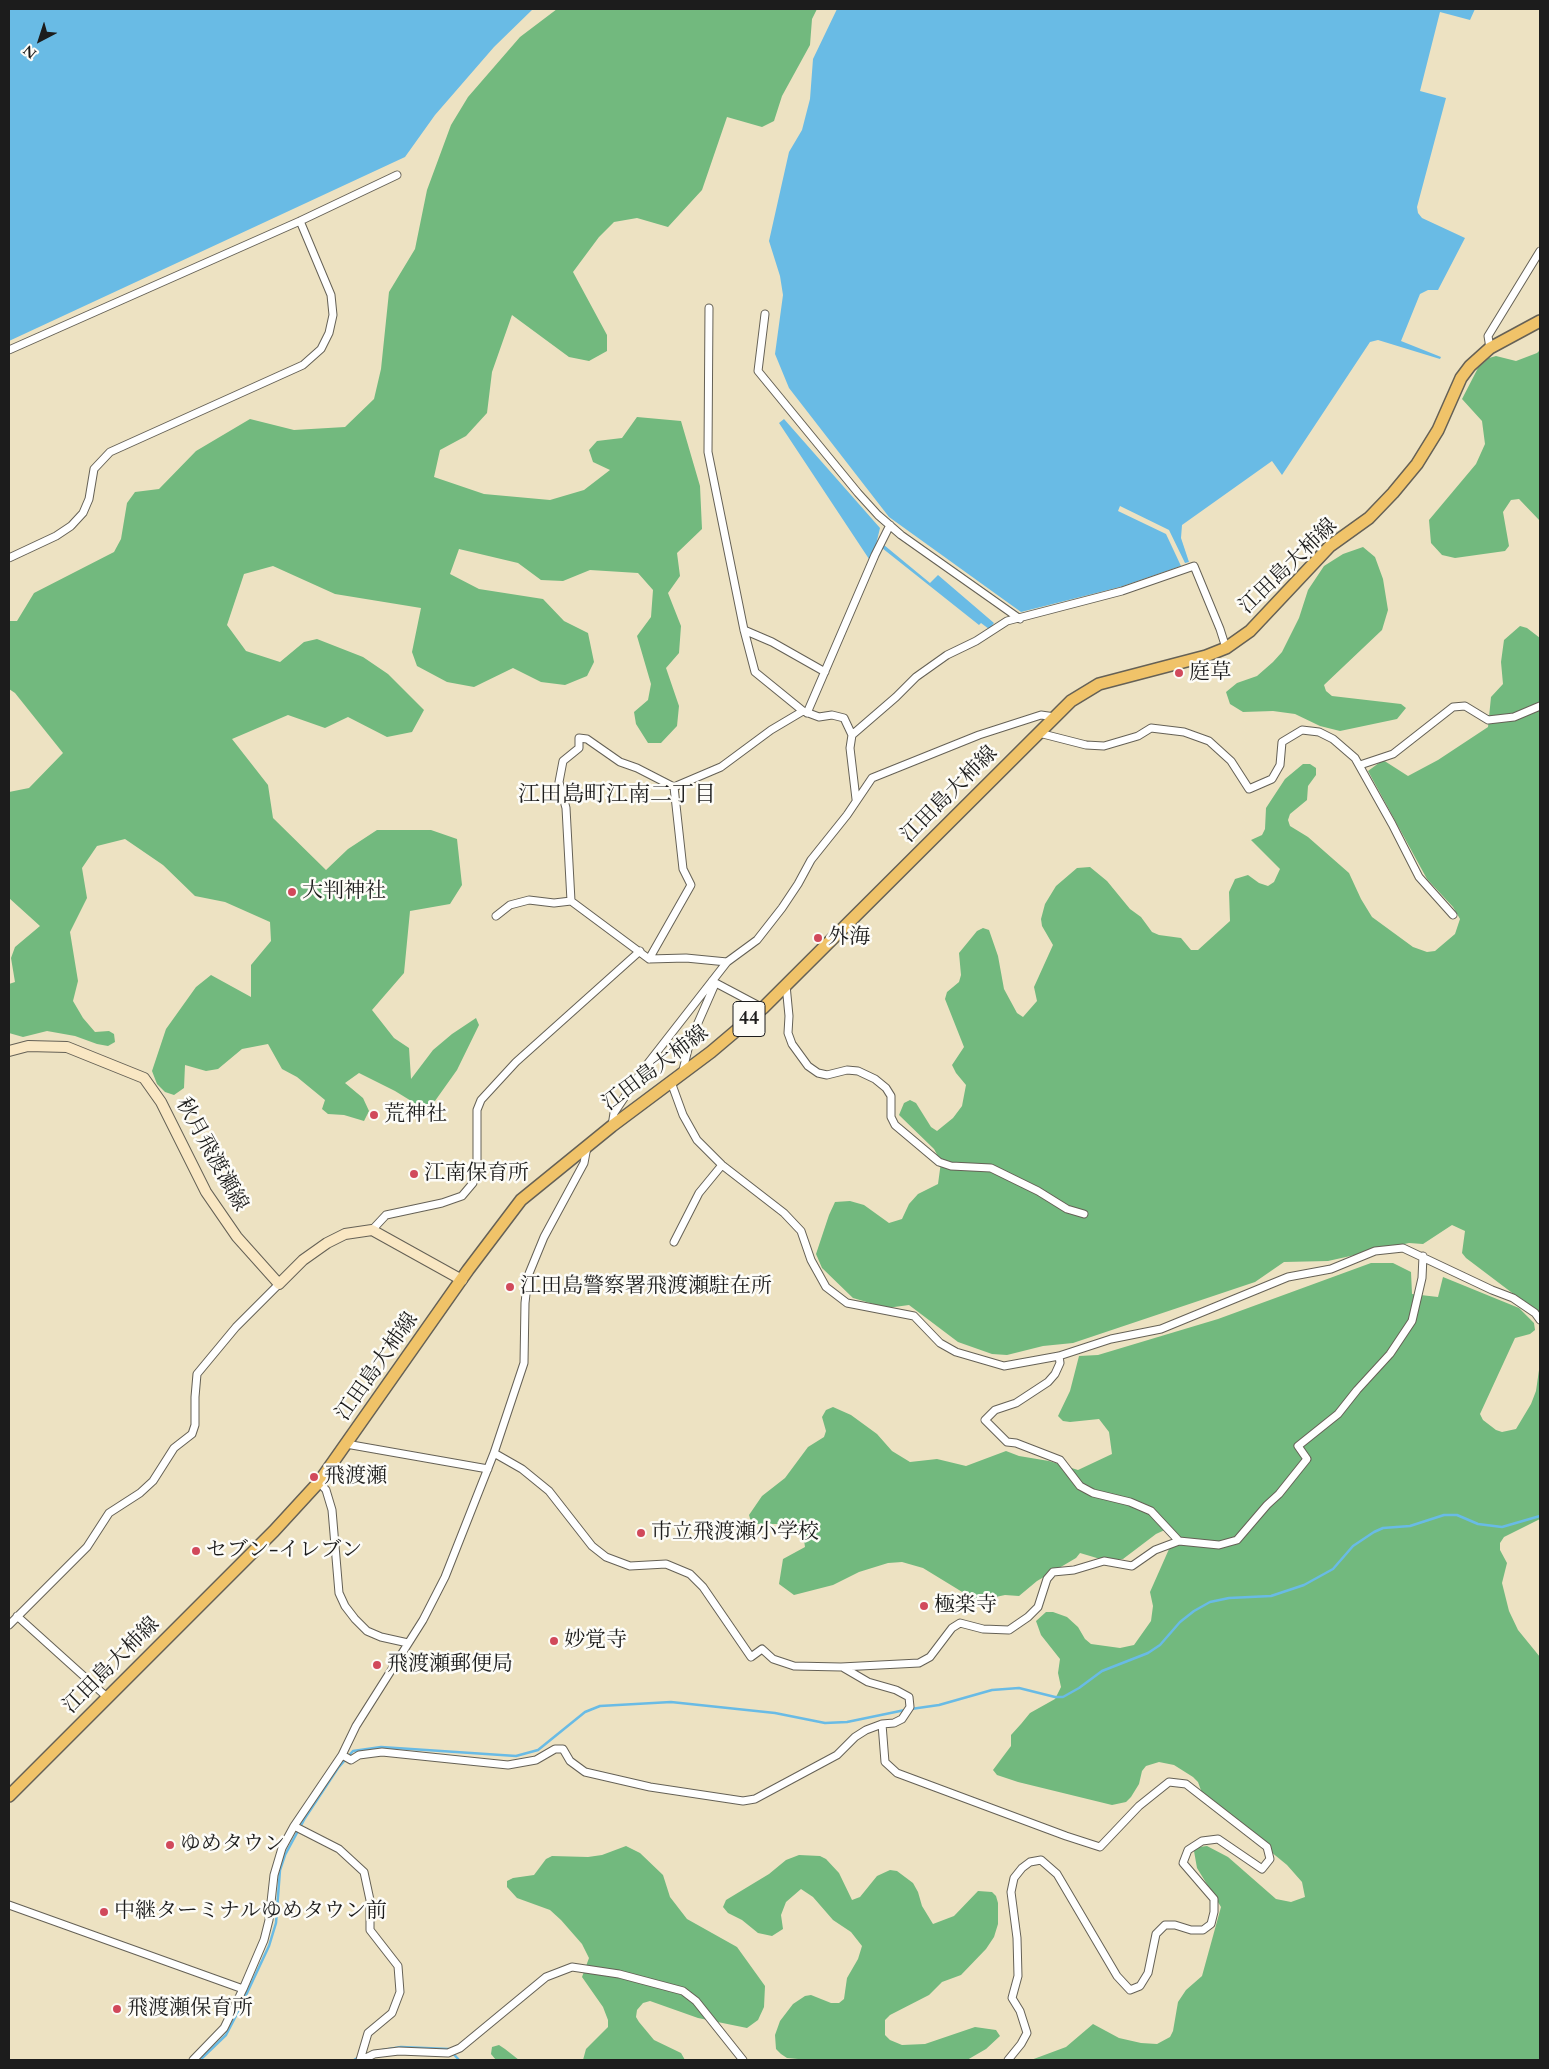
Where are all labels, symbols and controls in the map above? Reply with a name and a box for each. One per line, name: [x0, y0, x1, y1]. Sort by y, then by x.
north arrow: [15, 15, 65, 65]
text: N: [19, 41, 41, 63]
street label: 江田島大柿線: [1235, 514, 1343, 620]
place label: 庭草: [1189, 660, 1231, 686]
marker: 庭草: [1173, 667, 1185, 679]
street label: 江田島大柿線: [897, 742, 1003, 848]
district label: 江田島町江南二丁目: [518, 783, 716, 809]
place label: 大判神社: [302, 879, 386, 905]
marker: 大判神社: [286, 886, 298, 898]
place label: 外海: [828, 925, 870, 951]
marker: 外海: [812, 932, 824, 944]
road number: 44: [733, 1002, 765, 1036]
street label: 江田島大柿線: [598, 1021, 714, 1117]
street label: 秋月飛渡瀬線: [169, 1094, 253, 1216]
place label: 荒神社: [384, 1102, 447, 1128]
marker: 荒神社: [368, 1109, 380, 1121]
place label: 江南保育所: [424, 1161, 529, 1187]
marker: 江南保育所: [408, 1168, 420, 1180]
place label: 江田島警察署飛渡瀬駐在所: [520, 1274, 772, 1300]
marker: 江田島警察署飛渡瀬駐在所: [504, 1281, 516, 1293]
street label: 江田島大柿線: [332, 1308, 424, 1426]
place label: 飛渡瀬: [324, 1464, 387, 1490]
marker: 飛渡瀬: [308, 1471, 320, 1483]
place label: 市立飛渡瀬小学校: [651, 1520, 819, 1546]
marker: 市立飛渡瀬小学校: [635, 1527, 647, 1539]
place label: セブン-イレブン: [206, 1538, 362, 1564]
marker: セブン-イレブン: [190, 1545, 202, 1557]
place label: 極楽寺: [934, 1593, 997, 1619]
marker: 極楽寺: [918, 1600, 930, 1612]
street label: 江田島大柿線: [59, 1613, 165, 1719]
place label: 妙覚寺: [564, 1628, 627, 1654]
marker: 妙覚寺: [548, 1635, 560, 1647]
place label: 飛渡瀬郵便局: [387, 1652, 513, 1678]
marker: 飛渡瀬郵便局: [371, 1659, 383, 1671]
place label: ゆめタウン: [180, 1832, 285, 1858]
marker: ゆめタウン: [164, 1839, 176, 1851]
place label: 中継ターミナルゆめタウン前: [114, 1899, 387, 1925]
marker: 中継ターミナルゆめタウン前: [98, 1906, 110, 1918]
place label: 飛渡瀬保育所: [127, 1996, 253, 2022]
marker: 飛渡瀬保育所: [111, 2003, 123, 2015]

